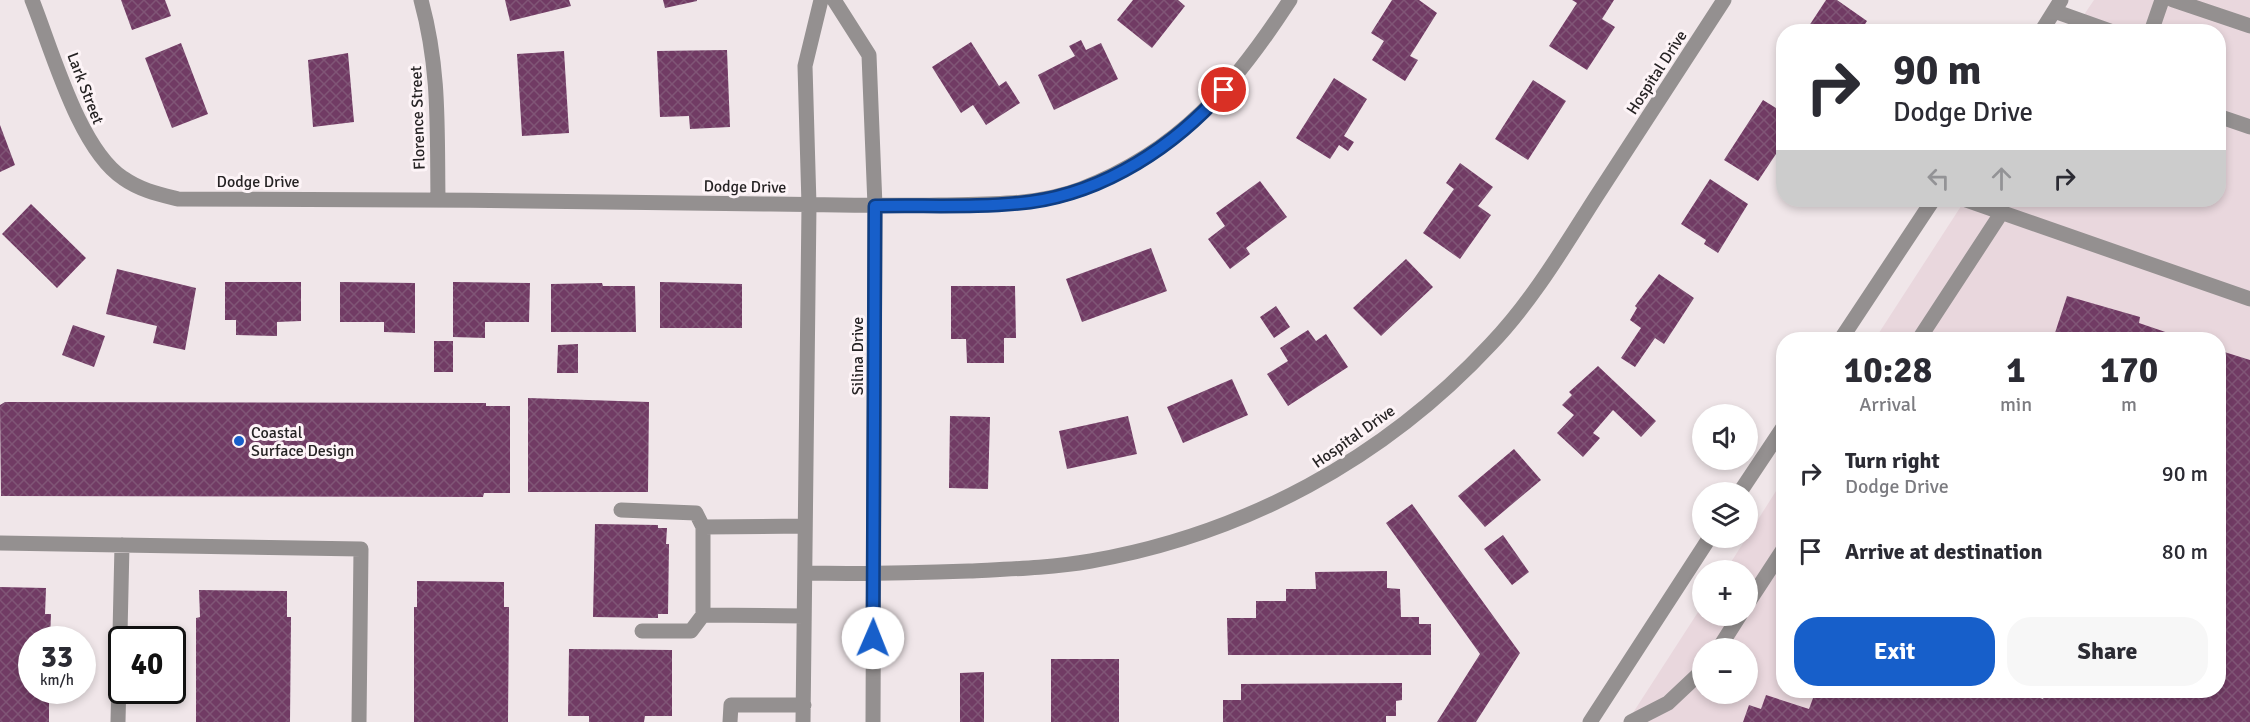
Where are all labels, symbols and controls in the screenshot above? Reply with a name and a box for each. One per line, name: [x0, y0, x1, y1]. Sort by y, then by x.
street label: Hospital Drive: [1622, 27, 1692, 118]
text: 90 m: [1893, 45, 1982, 96]
icon: right: [1794, 48, 1872, 126]
street label: Lark Street: [62, 50, 108, 128]
pin: [1198, 64, 1249, 115]
street label: Florence Street: [406, 65, 430, 170]
icon: arrive: [1207, 73, 1240, 106]
text: Dodge Drive: [1893, 96, 2033, 129]
icon: left: [1922, 162, 1955, 195]
icon: ahead: [1985, 162, 2018, 195]
icon: right: [2048, 162, 2081, 195]
street label: Dodge Drive: [217, 172, 299, 192]
street label: Dodge Drive: [703, 176, 787, 198]
street label: Silina Drive: [848, 317, 868, 395]
text: 10:28: [1844, 348, 1932, 393]
text: 1: [2006, 348, 2026, 393]
text: 170: [2100, 348, 2158, 393]
text: Arrival: [1859, 392, 1917, 417]
text: min: [2000, 392, 2032, 417]
text: m: [2121, 392, 2137, 417]
street label: Hospital Drive: [1308, 401, 1399, 473]
map controls: [1692, 404, 1758, 704]
button: sound: [1692, 404, 1758, 470]
place label: Coastal Surface Design: [251, 423, 354, 461]
marker: Coastal Surface Design: [232, 434, 246, 448]
text: Turn right: [1845, 447, 1940, 474]
icon: right: [1794, 457, 1827, 490]
text: 90 m: [2162, 460, 2208, 487]
text: Dodge Drive: [1845, 474, 1949, 499]
button: layers: [1692, 482, 1758, 548]
icon: arrive: [1794, 535, 1827, 568]
text: Arrive at destination: [1845, 538, 2042, 565]
text: 80 m: [2162, 538, 2208, 565]
button: +: [1692, 560, 1758, 626]
position arrow: [841, 606, 905, 670]
button: Exit: [1794, 617, 1995, 686]
button: Share: [2007, 617, 2208, 686]
speed limit sign: 40: [108, 626, 186, 704]
button: −: [1692, 638, 1758, 704]
text: 33: [41, 639, 73, 676]
text: km/h: [40, 671, 74, 689]

